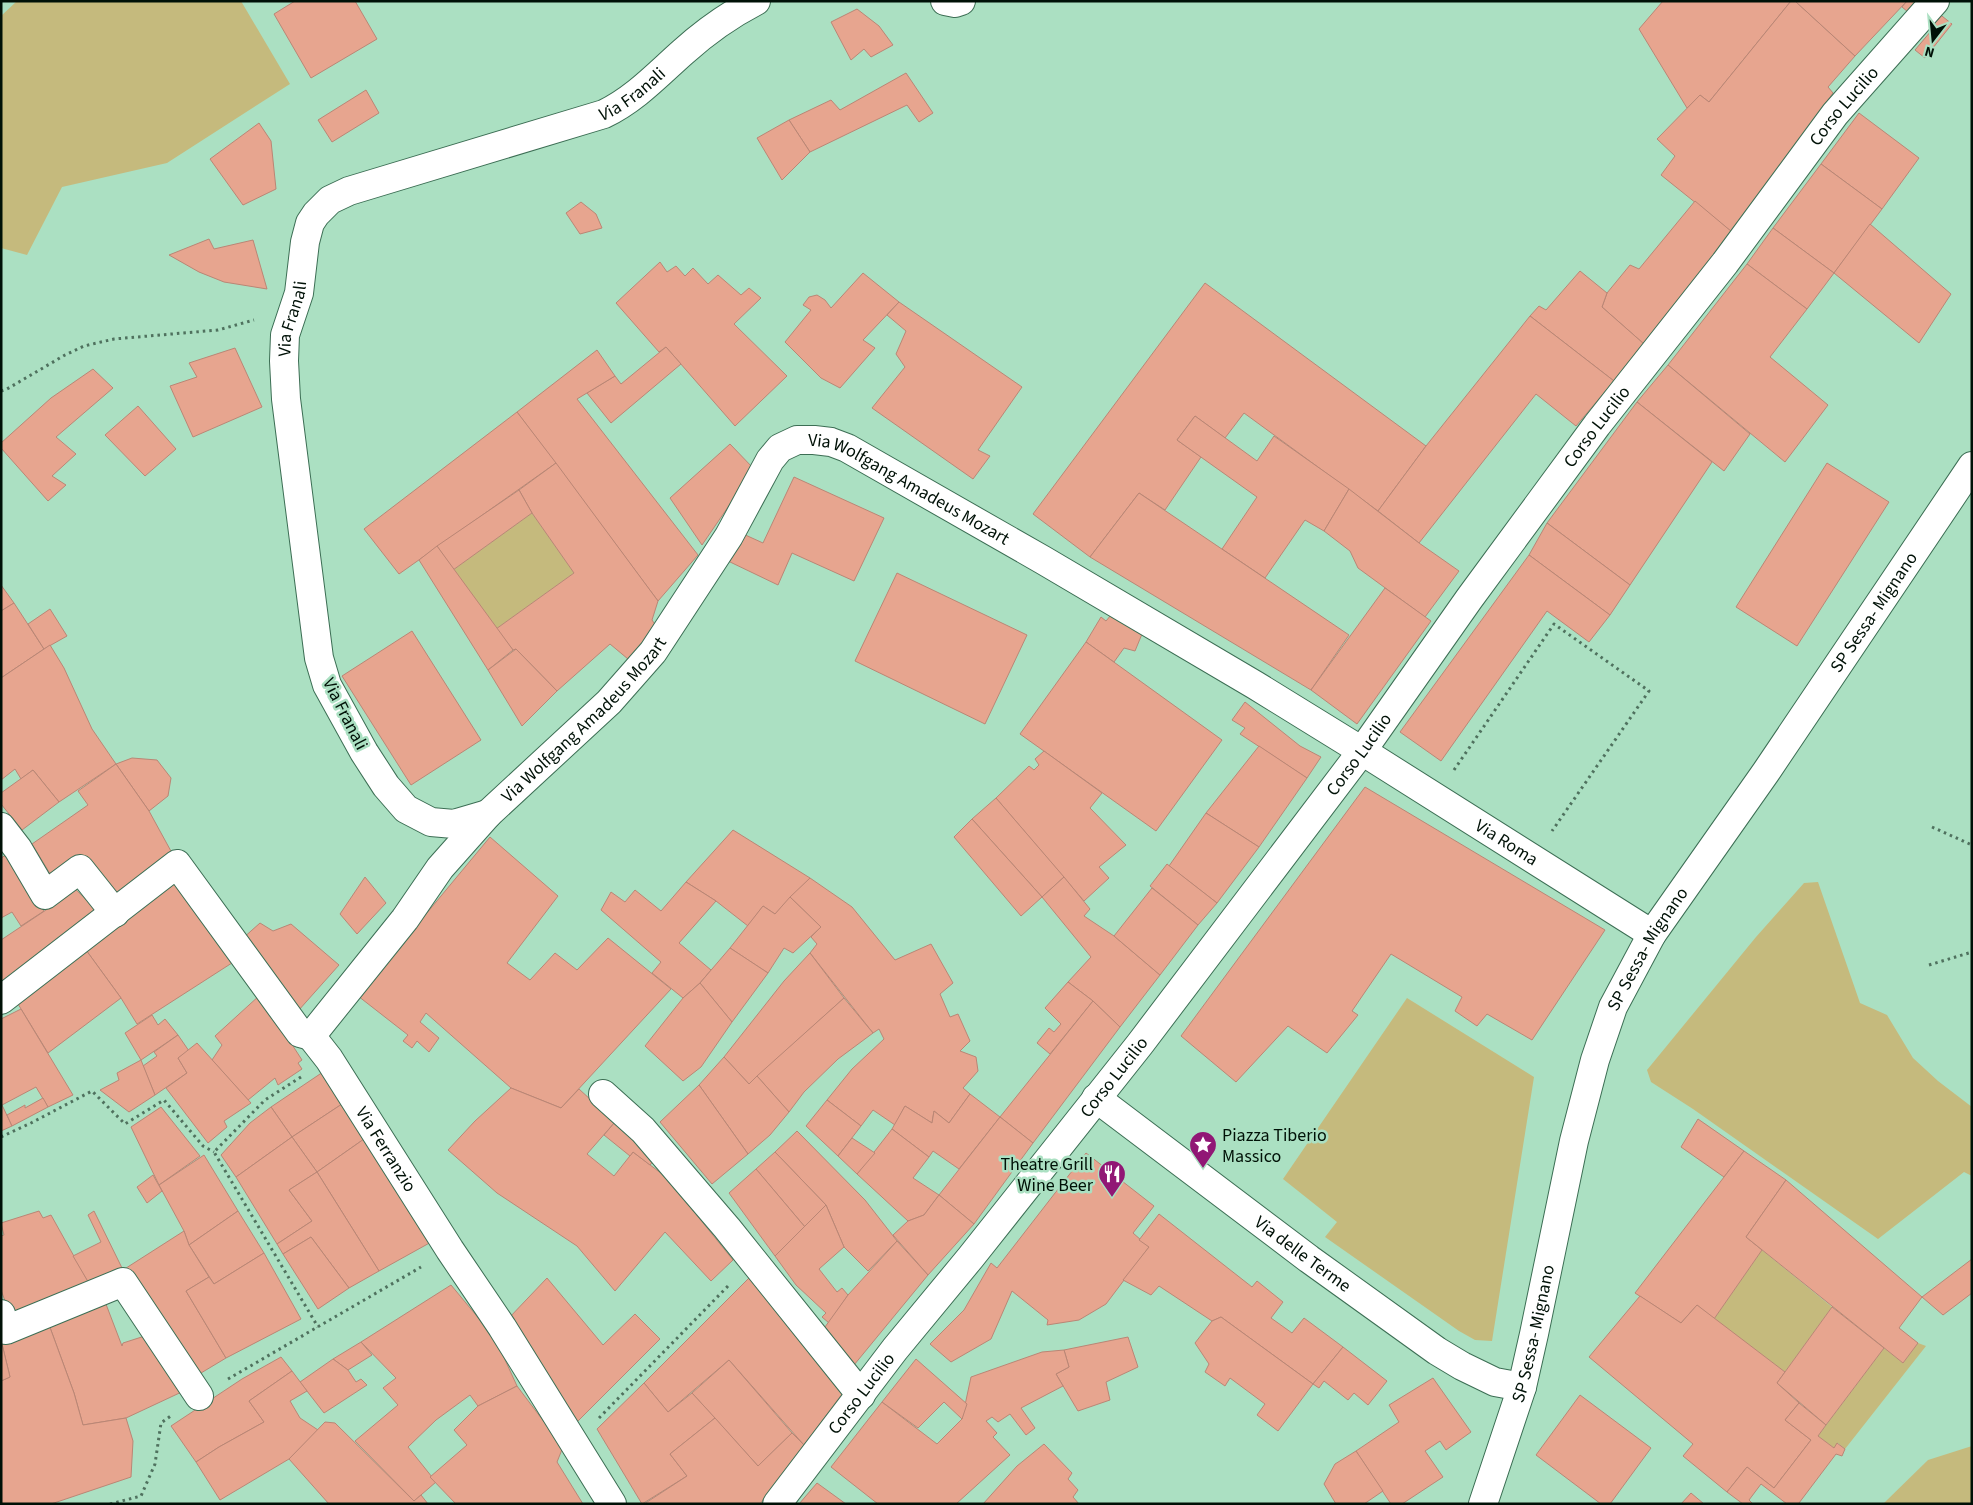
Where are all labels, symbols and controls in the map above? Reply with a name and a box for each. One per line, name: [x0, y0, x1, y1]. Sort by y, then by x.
north arrow: [1908, 15, 1958, 65]
text: N: [1922, 41, 1937, 62]
street label: Via Franali: [596, 61, 671, 127]
street label: Corso Lucilio: [1803, 61, 1884, 151]
street label: Via Franali: [272, 280, 313, 357]
street label: Corso Lucilio: [1557, 380, 1636, 473]
street label: Via Wolfgang Amadeus Mozart: [808, 428, 1014, 551]
street label: SP Sessa- Mignano: [1824, 547, 1923, 677]
street label: Via Wolfgang Amadeus Mozart: [496, 632, 672, 808]
street label: Via Franali: [316, 674, 374, 754]
street label: Corso Lucilio: [1320, 708, 1397, 801]
street label: Via Roma: [1470, 813, 1543, 872]
street label: SP Sessa- Mignano: [1601, 882, 1694, 1015]
street label: Corso Lucilio: [1074, 1031, 1154, 1123]
street label: Via Ferranzio: [350, 1102, 423, 1197]
place label: Piazza Tiberio Massico: [1222, 1123, 1327, 1169]
place icon: Piazza Tiberio Massico: [1188, 1130, 1218, 1169]
place label: Theatre Grill Wine Beer: [1000, 1152, 1094, 1198]
restaurant icon: Theatre Grill Wine Beer: [1097, 1159, 1127, 1198]
street label: Via delle Terme: [1249, 1210, 1356, 1298]
street label: SP Sessa- Mignano: [1505, 1262, 1561, 1406]
street label: Corso Lucilio: [822, 1347, 901, 1440]

